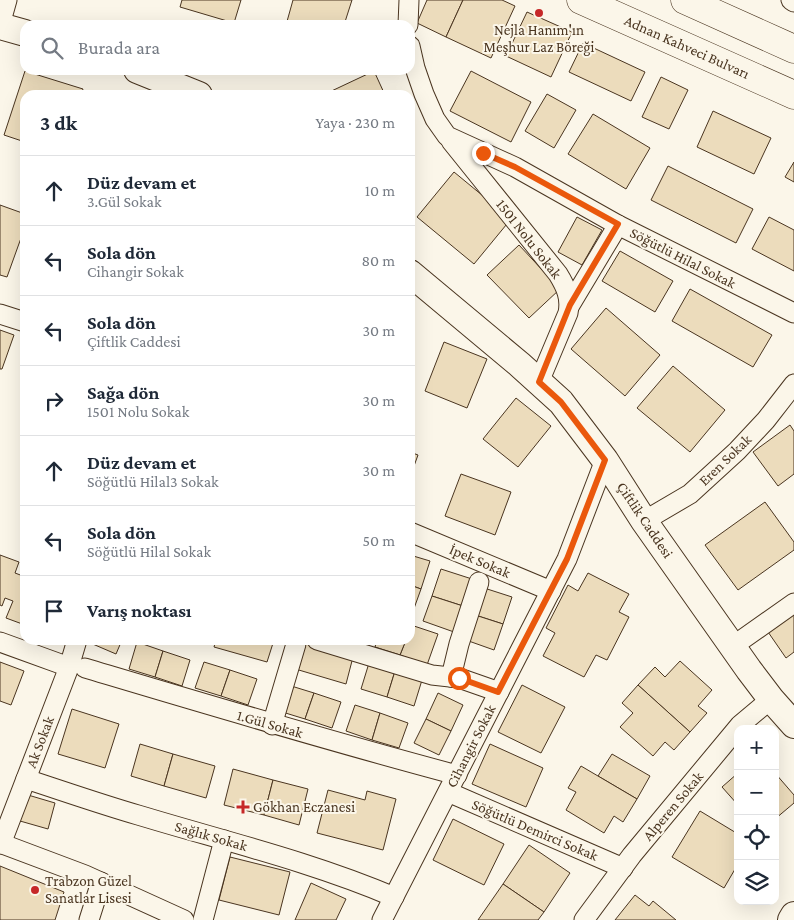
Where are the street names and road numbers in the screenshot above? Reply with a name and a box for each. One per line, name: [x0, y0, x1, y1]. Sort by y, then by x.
street label: Adnan Kahveci Bulvarı: [622, 12, 752, 82]
street label: 1501 Nolu Sokak: [493, 196, 565, 282]
street label: Söğütlü Hilal Sokak: [627, 224, 739, 293]
street label: Eren Sokak: [696, 431, 755, 489]
street label: Çiftlik Caddesi: [613, 479, 676, 562]
street label: İpek Sokak: [447, 541, 514, 582]
street label: Cihangir Sokak: [443, 701, 500, 791]
street label: 1.Gül Sokak: [235, 707, 306, 741]
street label: Ak Sokak: [23, 713, 57, 770]
street label: Alperen Sokak: [640, 768, 708, 844]
street label: Söğütlü Demirci Sokak: [469, 796, 601, 865]
street label: Sağlık Sokak: [173, 818, 250, 855]

